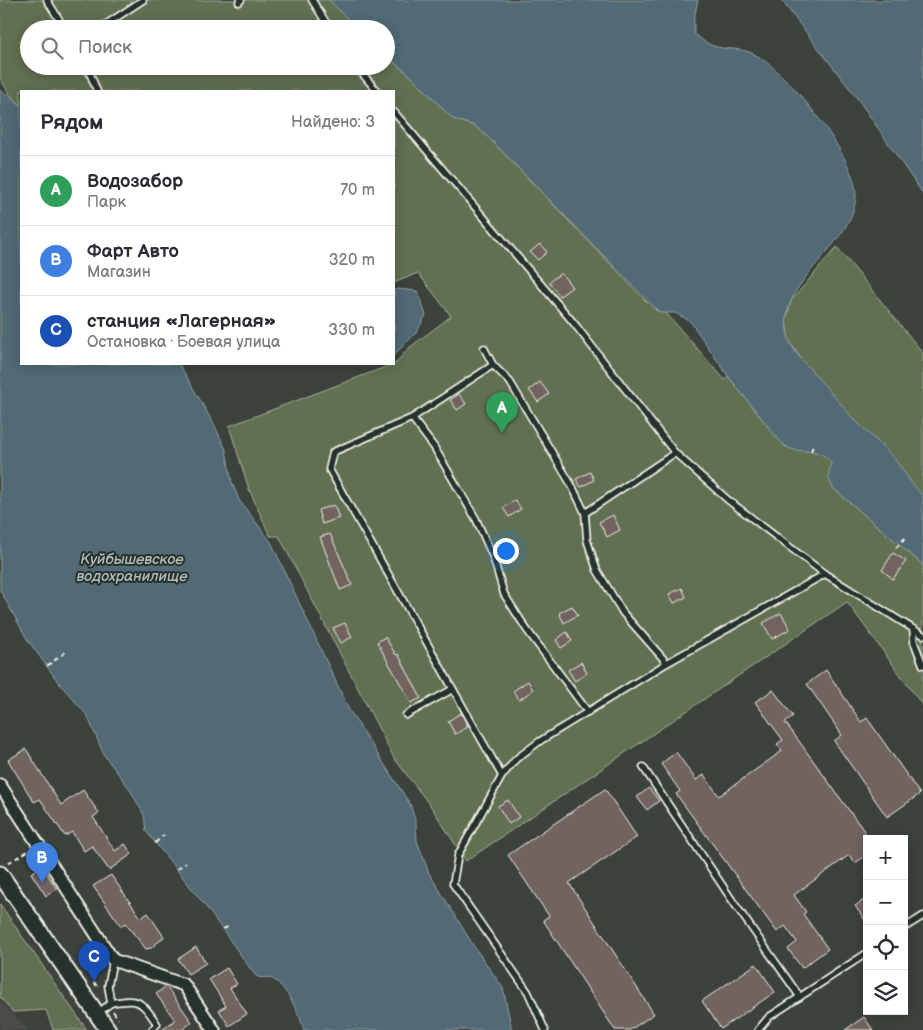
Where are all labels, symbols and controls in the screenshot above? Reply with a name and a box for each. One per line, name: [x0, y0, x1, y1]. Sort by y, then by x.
search box: [20, 20, 395, 75]
icon: search: [38, 34, 66, 62]
text: Поиск: [78, 36, 132, 59]
text: Рядом: [40, 110, 103, 135]
text: Найдено: 3: [291, 113, 375, 132]
text: Водозабор: [87, 170, 183, 193]
text: A: [51, 181, 61, 200]
text: 70 m: [340, 181, 375, 200]
text: Парк: [87, 193, 126, 212]
text: Фарт Авто: [87, 240, 179, 263]
text: B: [50, 251, 62, 270]
text: 320 m: [329, 251, 375, 270]
text: Магазин: [87, 263, 151, 282]
text: станция «Лагерная»: [87, 310, 276, 333]
text: C: [50, 321, 62, 340]
text: 330 m: [328, 321, 375, 340]
text: Остановка · Боевая улица: [87, 333, 281, 352]
pin: A: [486, 392, 518, 433]
your location: [493, 538, 519, 564]
water label: Куйбышевское водохранилище: [76, 550, 188, 586]
map controls: [863, 835, 908, 1015]
button: +: [863, 835, 908, 880]
pin: B: [26, 842, 58, 883]
button: −: [863, 880, 908, 925]
button: locate: [863, 925, 908, 970]
pin: C: [78, 941, 110, 982]
button: layers: [863, 970, 908, 1015]

